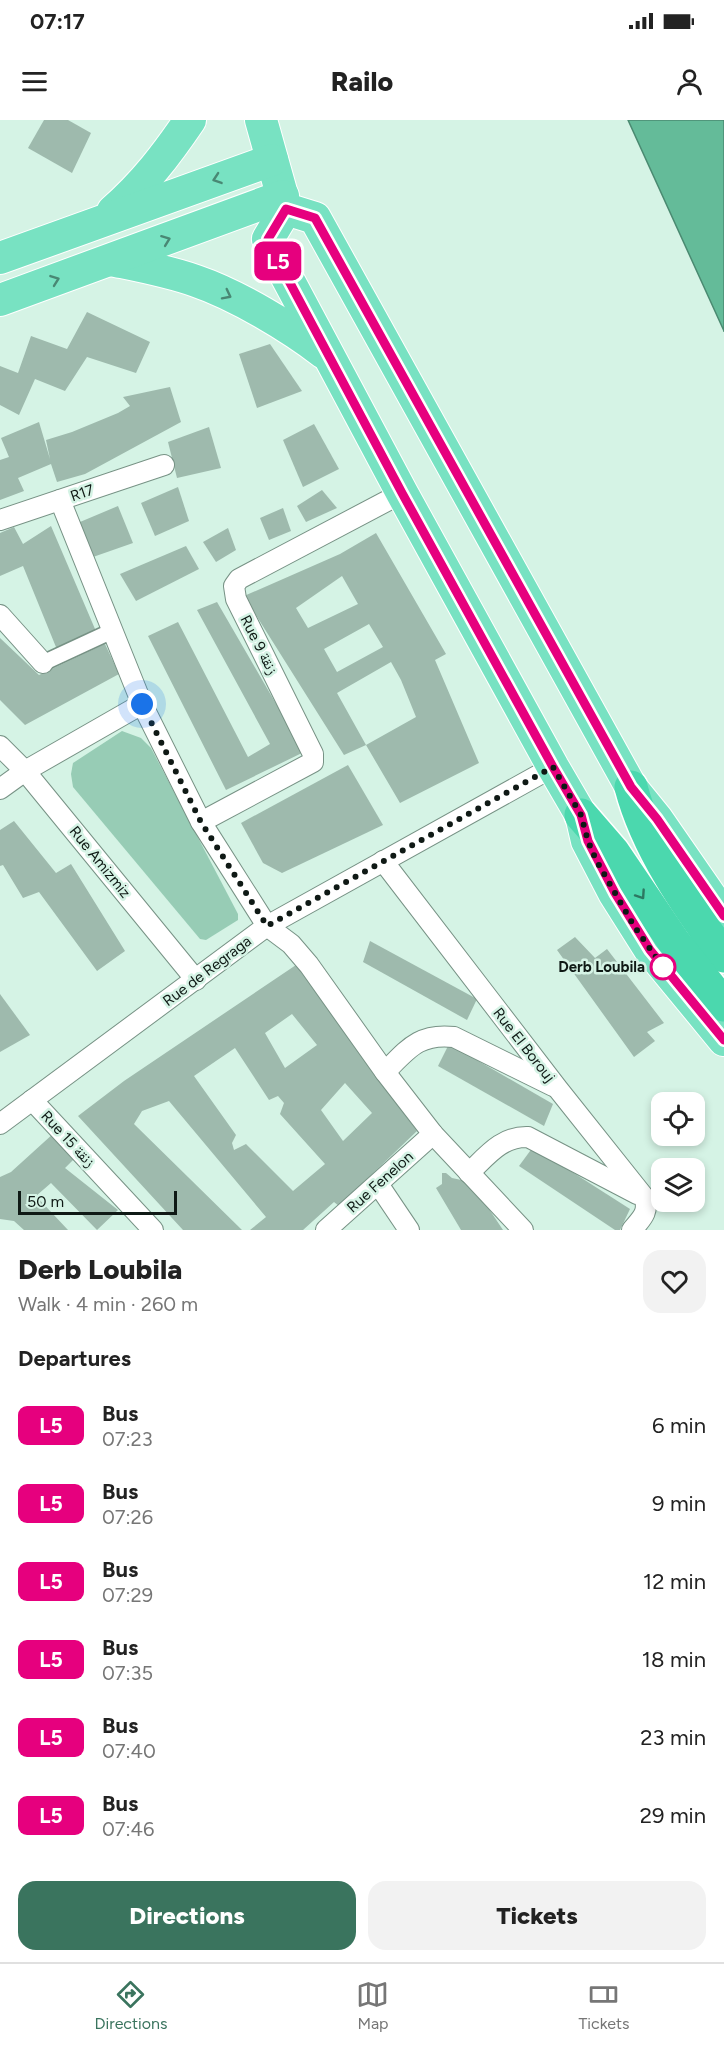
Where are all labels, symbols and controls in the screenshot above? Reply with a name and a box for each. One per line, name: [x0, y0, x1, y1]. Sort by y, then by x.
text: 07:17: [30, 8, 85, 35]
icon: menu: [18, 65, 51, 98]
text: Railo: [331, 65, 393, 98]
icon: person: [673, 65, 706, 98]
one-way arrow: [212, 172, 223, 185]
one-way arrow: [160, 234, 170, 247]
line badge: L5: [251, 242, 305, 280]
text: L5: [266, 249, 290, 274]
one-way arrow: [49, 275, 60, 288]
one-way arrow: [220, 288, 231, 299]
street label: R17: [68, 481, 96, 505]
street label: Rue 9 زنقة: [236, 612, 282, 678]
your location: [127, 689, 157, 719]
street label: Rue Amizmiz: [66, 823, 134, 901]
one-way arrow: [634, 888, 645, 899]
street label: Rue de Regraga: [159, 932, 255, 1010]
marker: Derb Loubila: [650, 954, 676, 980]
place label: Derb Loubila: [558, 958, 645, 976]
street label: Rue El Borouj: [489, 1004, 559, 1086]
map controls: [651, 1092, 705, 1212]
button: locate: [651, 1092, 705, 1146]
street label: Rue 15 زنقة: [37, 1107, 99, 1171]
street label: Rue Fenelon: [343, 1148, 417, 1216]
button: layers: [651, 1158, 705, 1212]
scale bar: [18, 1188, 177, 1216]
text: 50 m: [27, 1192, 64, 1211]
button: heart: [643, 1250, 706, 1313]
text: Derb Loubila: [18, 1252, 182, 1286]
text: Walk · 4 min · 260 m: [18, 1292, 198, 1316]
text: Departures: [18, 1345, 131, 1372]
text: Bus: [102, 1400, 138, 1427]
text: 6 min: [652, 1412, 706, 1439]
text: L5: [39, 1413, 63, 1438]
text: 07:23: [102, 1427, 153, 1451]
text: Bus: [102, 1478, 138, 1505]
text: 9 min: [652, 1490, 706, 1517]
text: L5: [39, 1491, 63, 1516]
text: 07:26: [102, 1505, 153, 1529]
text: Bus: [102, 1556, 138, 1583]
text: 12 min: [643, 1568, 706, 1595]
text: L5: [39, 1569, 63, 1594]
text: 07:29: [102, 1583, 153, 1607]
text: Bus: [102, 1634, 138, 1661]
text: 18 min: [642, 1646, 706, 1673]
text: L5: [39, 1647, 63, 1672]
text: 07:35: [102, 1661, 153, 1685]
text: Bus: [102, 1712, 138, 1739]
text: 23 min: [640, 1724, 706, 1751]
text: L5: [39, 1725, 63, 1750]
text: 07:40: [102, 1739, 156, 1763]
text: Bus: [102, 1790, 138, 1817]
text: 29 min: [640, 1802, 706, 1829]
text: L5: [39, 1803, 63, 1828]
text: 07:46: [102, 1817, 154, 1841]
button: Directions: [18, 1881, 356, 1950]
button: Tickets: [368, 1881, 706, 1950]
tab: Directions: [95, 1978, 167, 2033]
tab: Map: [356, 1978, 389, 2033]
tab: Tickets: [578, 1978, 629, 2033]

